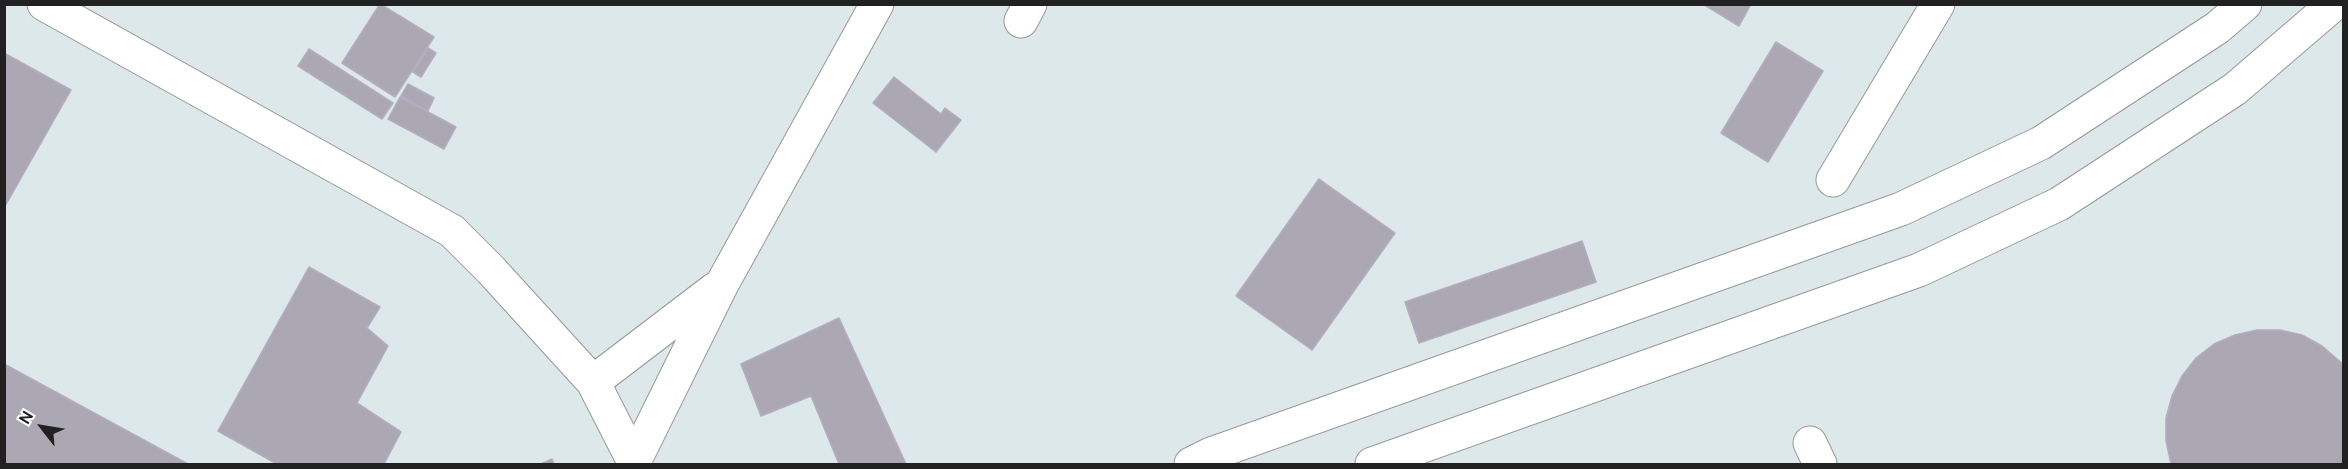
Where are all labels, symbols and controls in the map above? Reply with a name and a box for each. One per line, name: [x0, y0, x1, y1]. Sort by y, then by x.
north arrow: [12, 397, 72, 457]
text: N: [14, 407, 38, 428]

